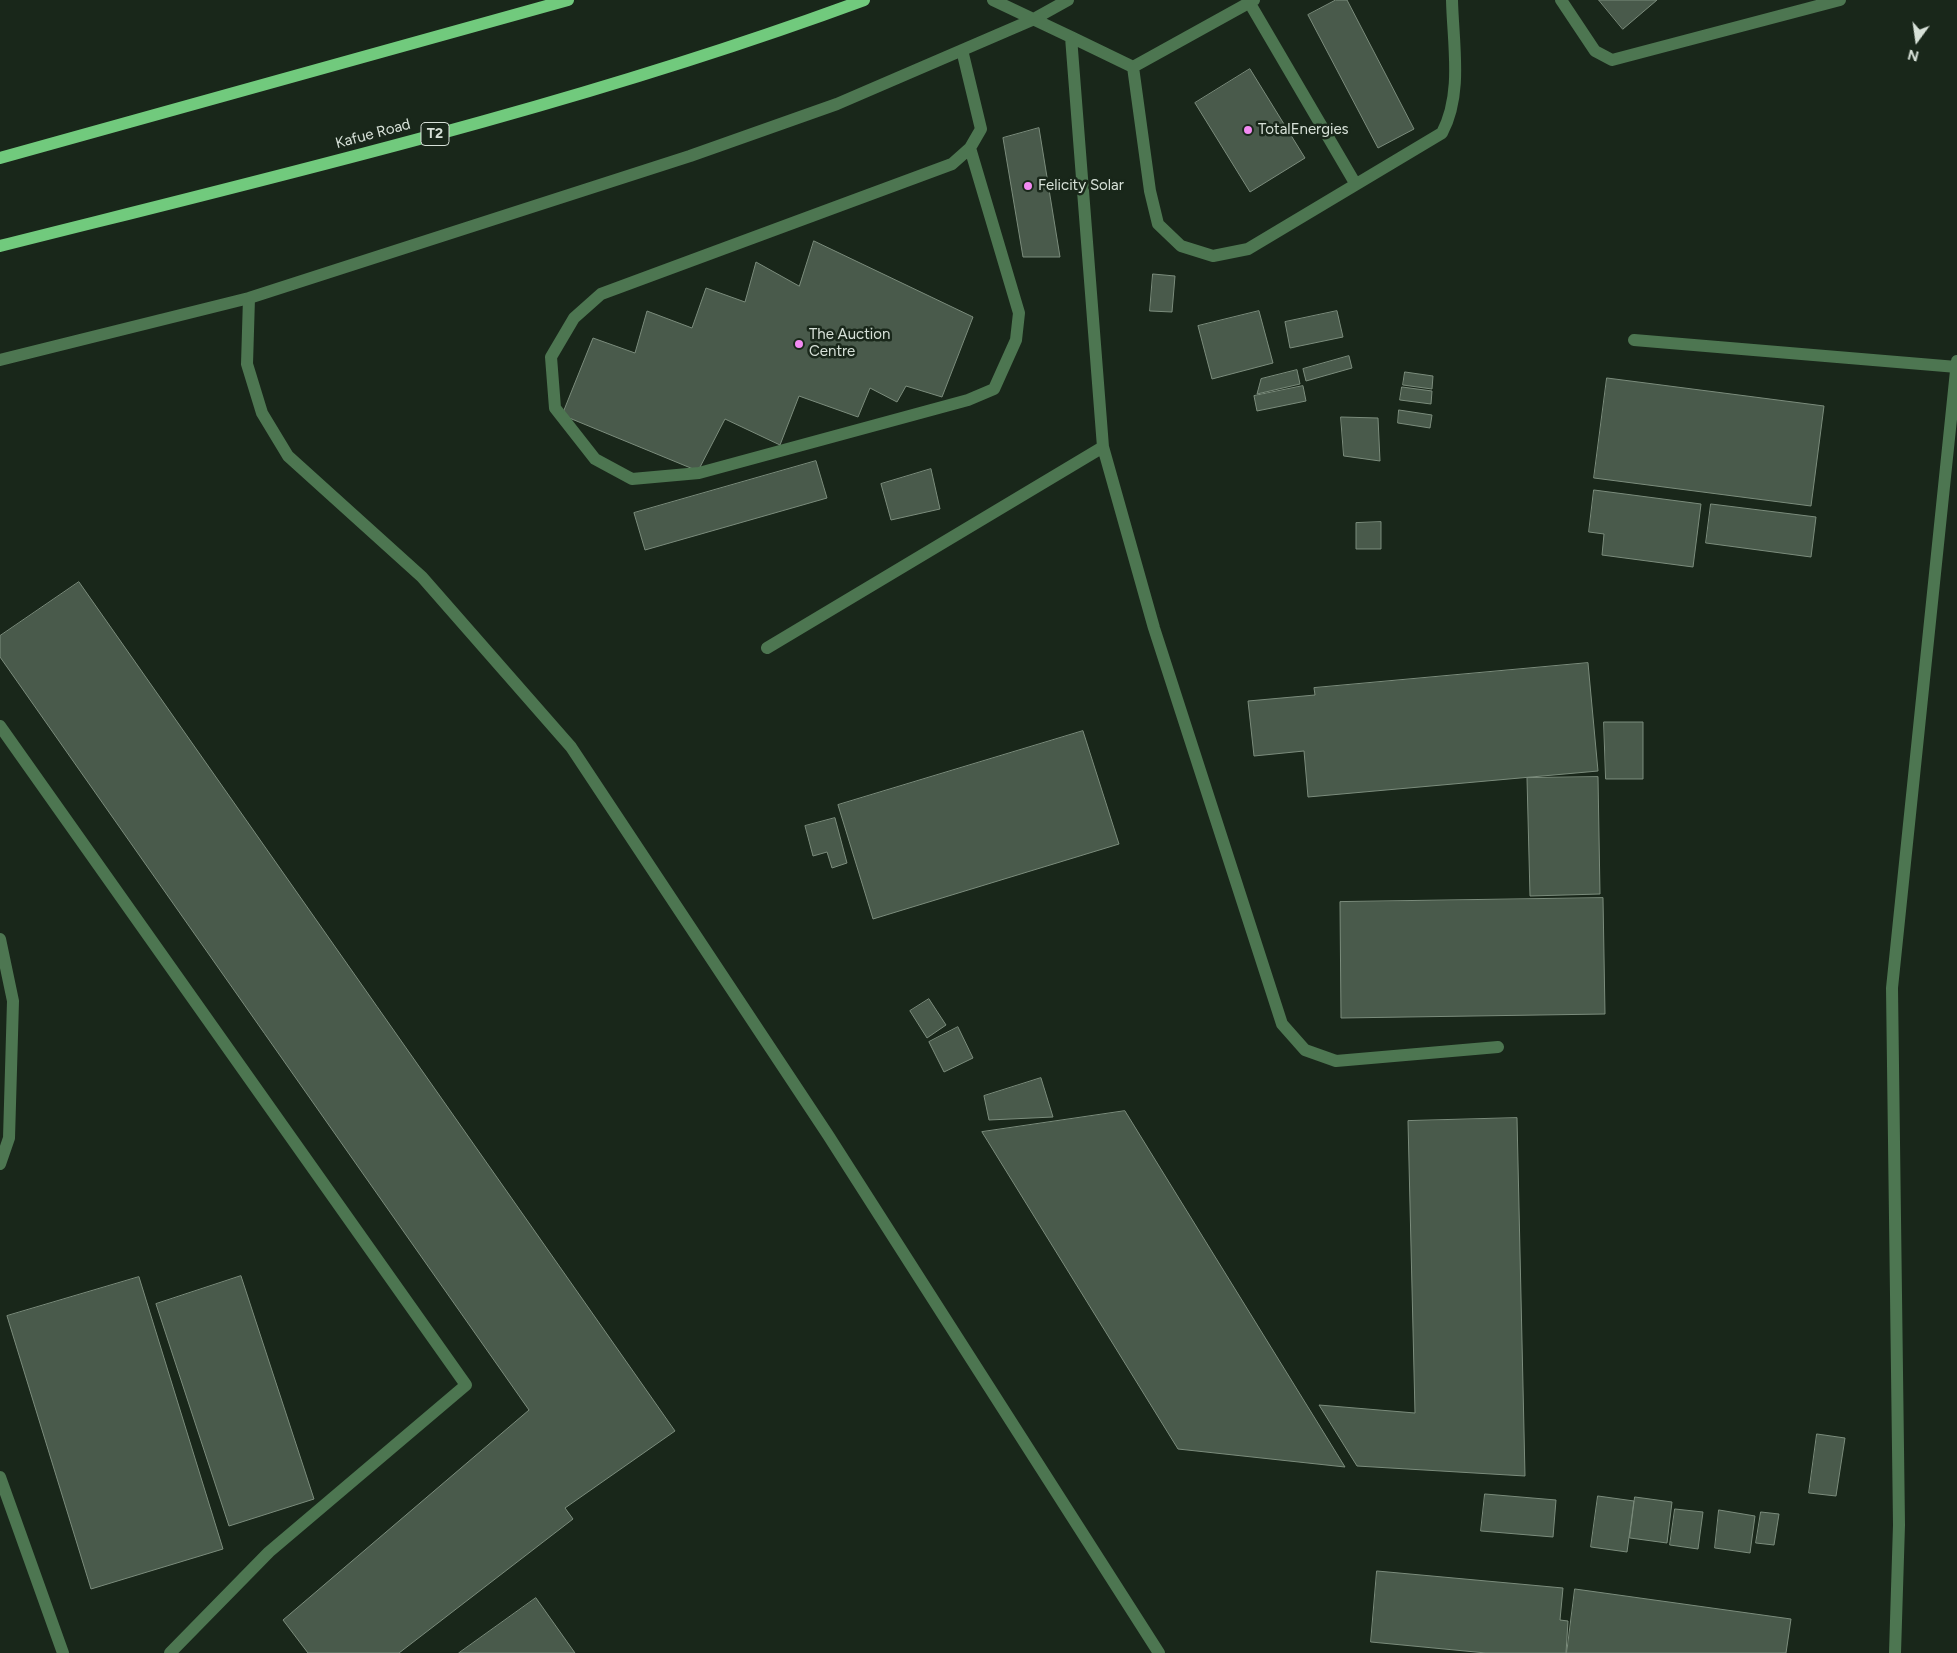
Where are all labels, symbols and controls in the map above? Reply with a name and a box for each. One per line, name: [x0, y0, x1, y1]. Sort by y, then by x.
north arrow: [1892, 15, 1942, 65]
text: N: [1906, 45, 1921, 65]
street label: Kafue Road: [333, 115, 413, 153]
place label: TotalEnergies: [1258, 121, 1349, 139]
road number: T2: [421, 122, 449, 146]
marker: TotalEnergies: [1242, 124, 1254, 136]
place label: Felicity Solar: [1038, 177, 1124, 195]
marker: Felicity Solar: [1022, 180, 1034, 192]
place label: The Auction Centre: [809, 326, 890, 361]
marker: The Auction Centre: [793, 338, 805, 350]

